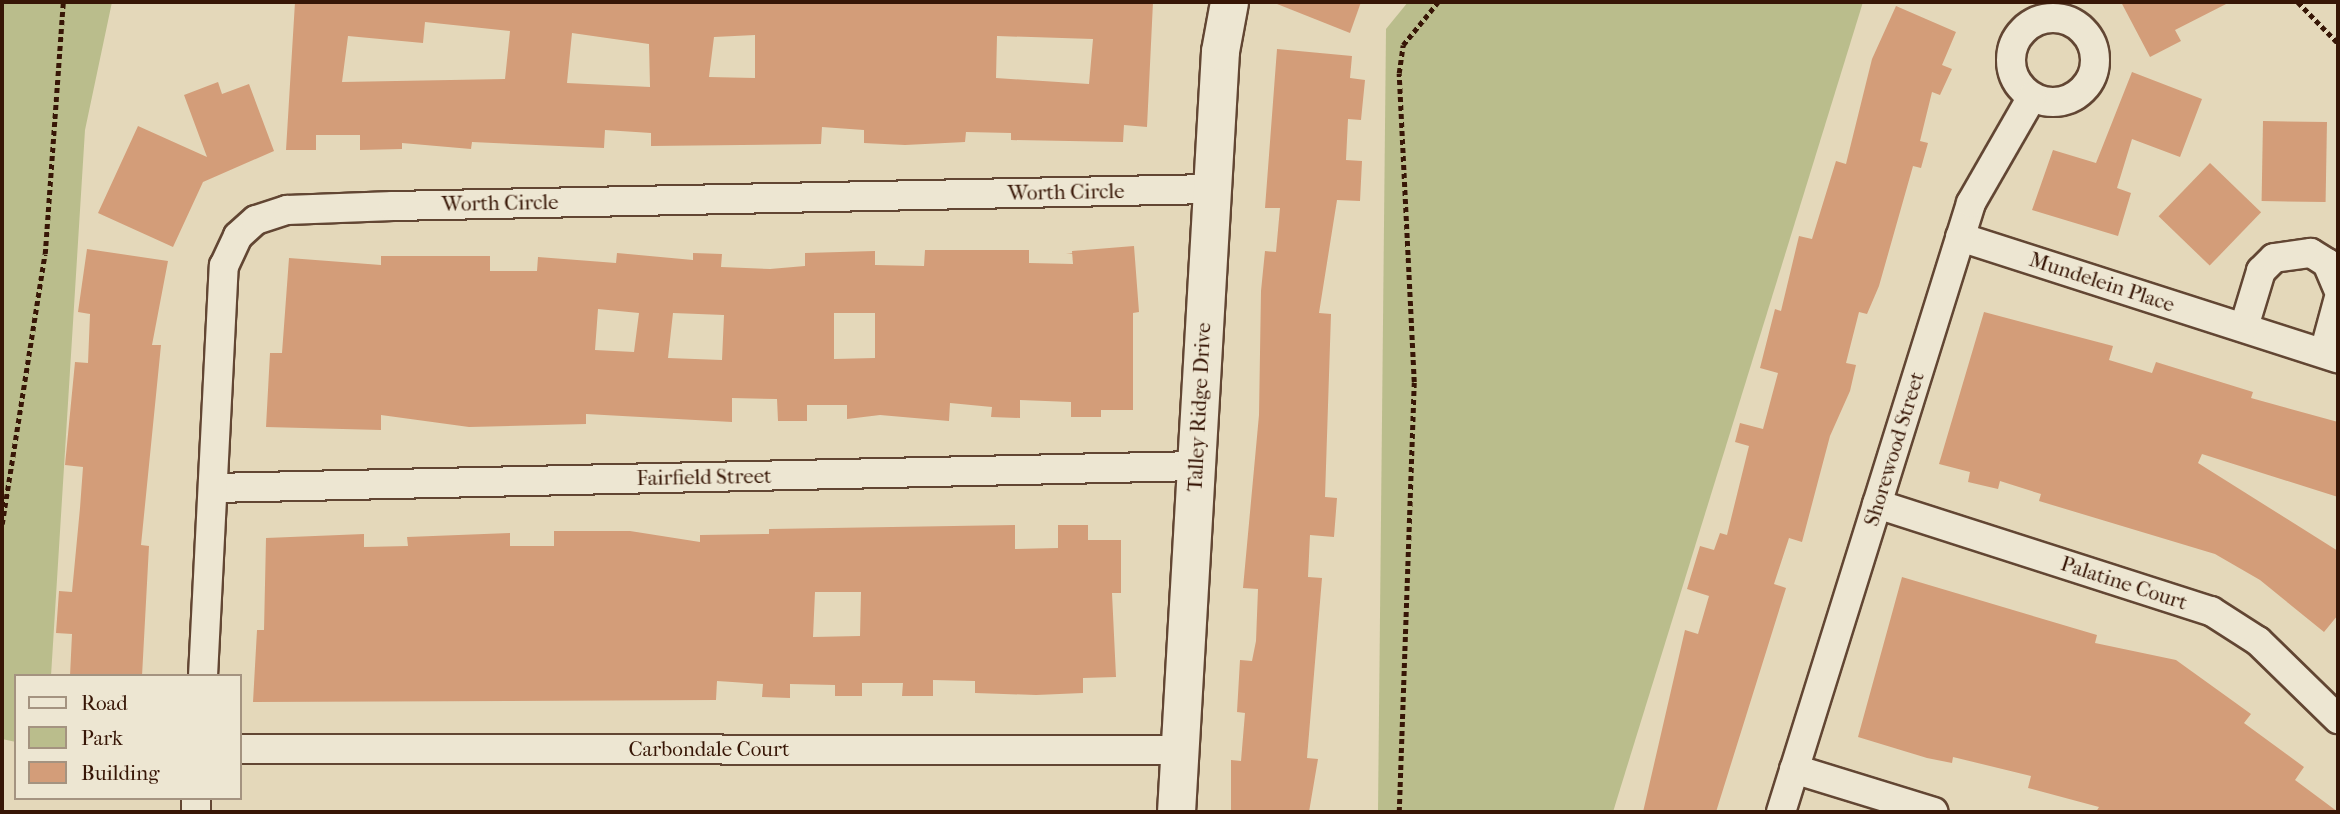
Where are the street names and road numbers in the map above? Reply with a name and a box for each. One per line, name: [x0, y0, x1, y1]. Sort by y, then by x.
street label: Worth Circle: [1007, 178, 1125, 206]
street label: Worth Circle: [441, 189, 559, 217]
street label: Mundelein Place: [2026, 247, 2178, 317]
street label: Talley Ridge Drive: [1182, 322, 1216, 492]
street label: Shorewood Street: [1859, 369, 1929, 529]
street label: Fairfield Street: [636, 463, 772, 491]
street label: Palatine Court: [2058, 551, 2190, 615]
street label: Carbondale Court: [628, 736, 790, 762]

